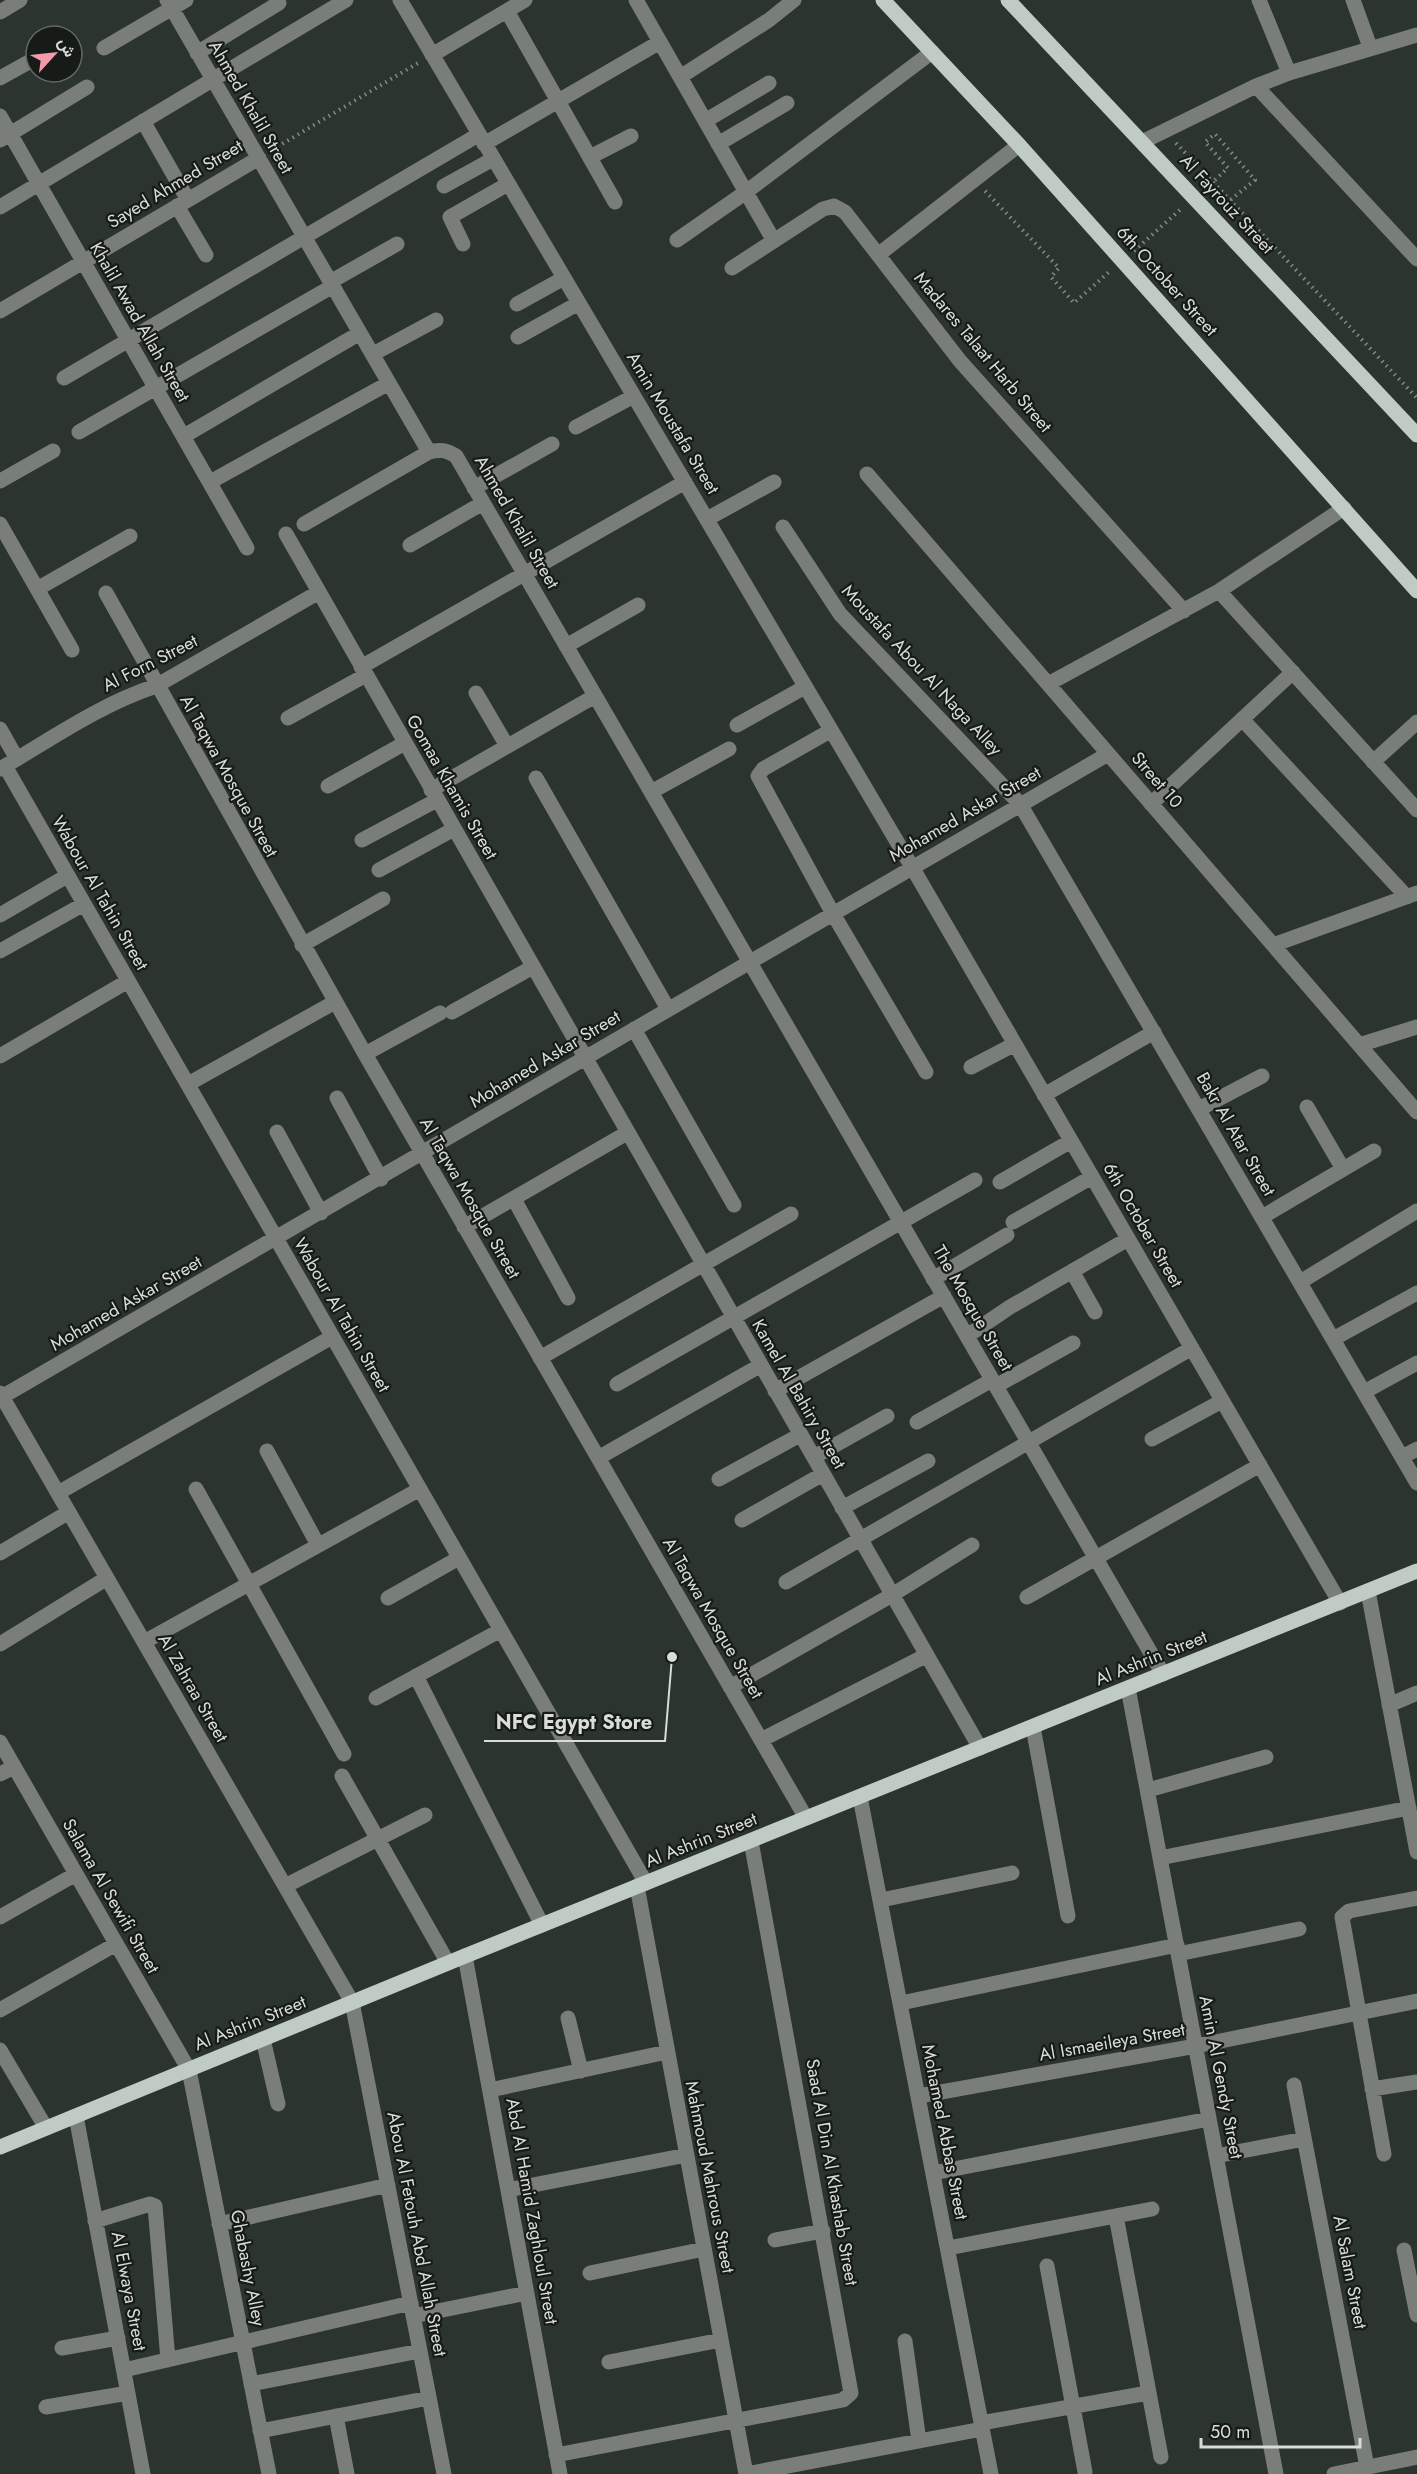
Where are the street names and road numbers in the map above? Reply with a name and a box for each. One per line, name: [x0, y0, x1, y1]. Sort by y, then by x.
street label: Ahmed Khalil Street: [202, 36, 300, 179]
street label: Sayed Ahmed Street: [102, 133, 248, 235]
street label: Al Fayrouz Street: [1174, 148, 1281, 260]
street label: 6th October Street: [1110, 220, 1224, 342]
street label: Khalil Awad Allah Street: [84, 237, 197, 407]
street label: Madares Talaat Harb Street: [908, 266, 1059, 439]
street label: Amin Moustafa Street: [620, 347, 726, 500]
street label: Ahmed Khalil Street: [468, 451, 566, 594]
street label: Moustafa Abou Al Naga Alley: [836, 579, 1008, 761]
street label: Al Forn Street: [98, 628, 203, 698]
street label: Al Taqwa Mosque Street: [173, 690, 285, 863]
street label: Gomaa Khamis Street: [400, 710, 504, 865]
street label: Street 10: [1125, 746, 1189, 814]
street label: Mohamed Askar Street: [884, 759, 1046, 868]
street label: Wabour Al Tahin Street: [45, 811, 155, 976]
street label: Mohamed Askar Street: [465, 1003, 626, 1114]
street label: Bakr Al Atar Street: [1190, 1067, 1282, 1201]
street label: Al Taqwa Mosque Street: [413, 1113, 527, 1284]
street label: 6th October Street: [1097, 1158, 1190, 1293]
street label: Wabour Al Tahin Street: [287, 1233, 397, 1398]
street label: The Mosque Street: [926, 1240, 1020, 1376]
street label: Mohamed Askar Street: [45, 1248, 207, 1357]
street label: Kamel Al Bahiry Street: [746, 1314, 853, 1474]
street label: Al Taqwa Mosque Street: [656, 1533, 770, 1704]
street label: Al Ashrin Street: [1091, 1623, 1212, 1692]
street label: Al Zahraa Street: [151, 1629, 235, 1748]
street label: Al Ashrin Street: [641, 1805, 762, 1874]
street label: Salama Al Sewifi Street: [56, 1814, 166, 1979]
street label: Al Ashrin Street: [190, 1988, 311, 2057]
street label: Amin Al Gendy Street: [1192, 1993, 1250, 2162]
street label: Al Ismaeileya Street: [1037, 2016, 1188, 2068]
street label: Mohamed Abbas Street: [915, 2042, 975, 2223]
street label: Saad Al Din Al Khashab Street: [799, 2057, 865, 2288]
street label: Mahmoud Mahrous Street: [679, 2079, 742, 2276]
street label: Abd Al Hamid Zaghloul Street: [499, 2096, 565, 2327]
street label: Abou Al Fetouh Abd Allah Street: [380, 2109, 454, 2359]
street label: Ghabashy Alley: [224, 2208, 272, 2328]
street label: Al Salam Street: [1326, 2213, 1374, 2332]
street label: Al Elwaya Street: [105, 2229, 153, 2354]

